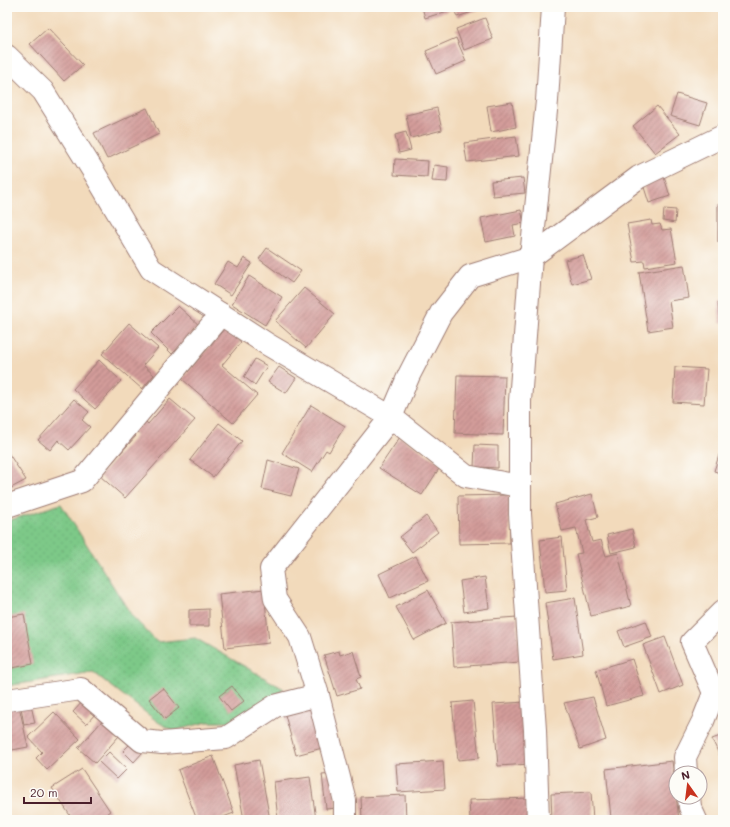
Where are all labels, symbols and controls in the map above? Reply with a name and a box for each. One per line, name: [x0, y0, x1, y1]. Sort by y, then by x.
north arrow: [668, 765, 708, 805]
text: N: [680, 767, 691, 783]
scale bar: [24, 779, 91, 805]
text: 20 m: [30, 784, 58, 800]

